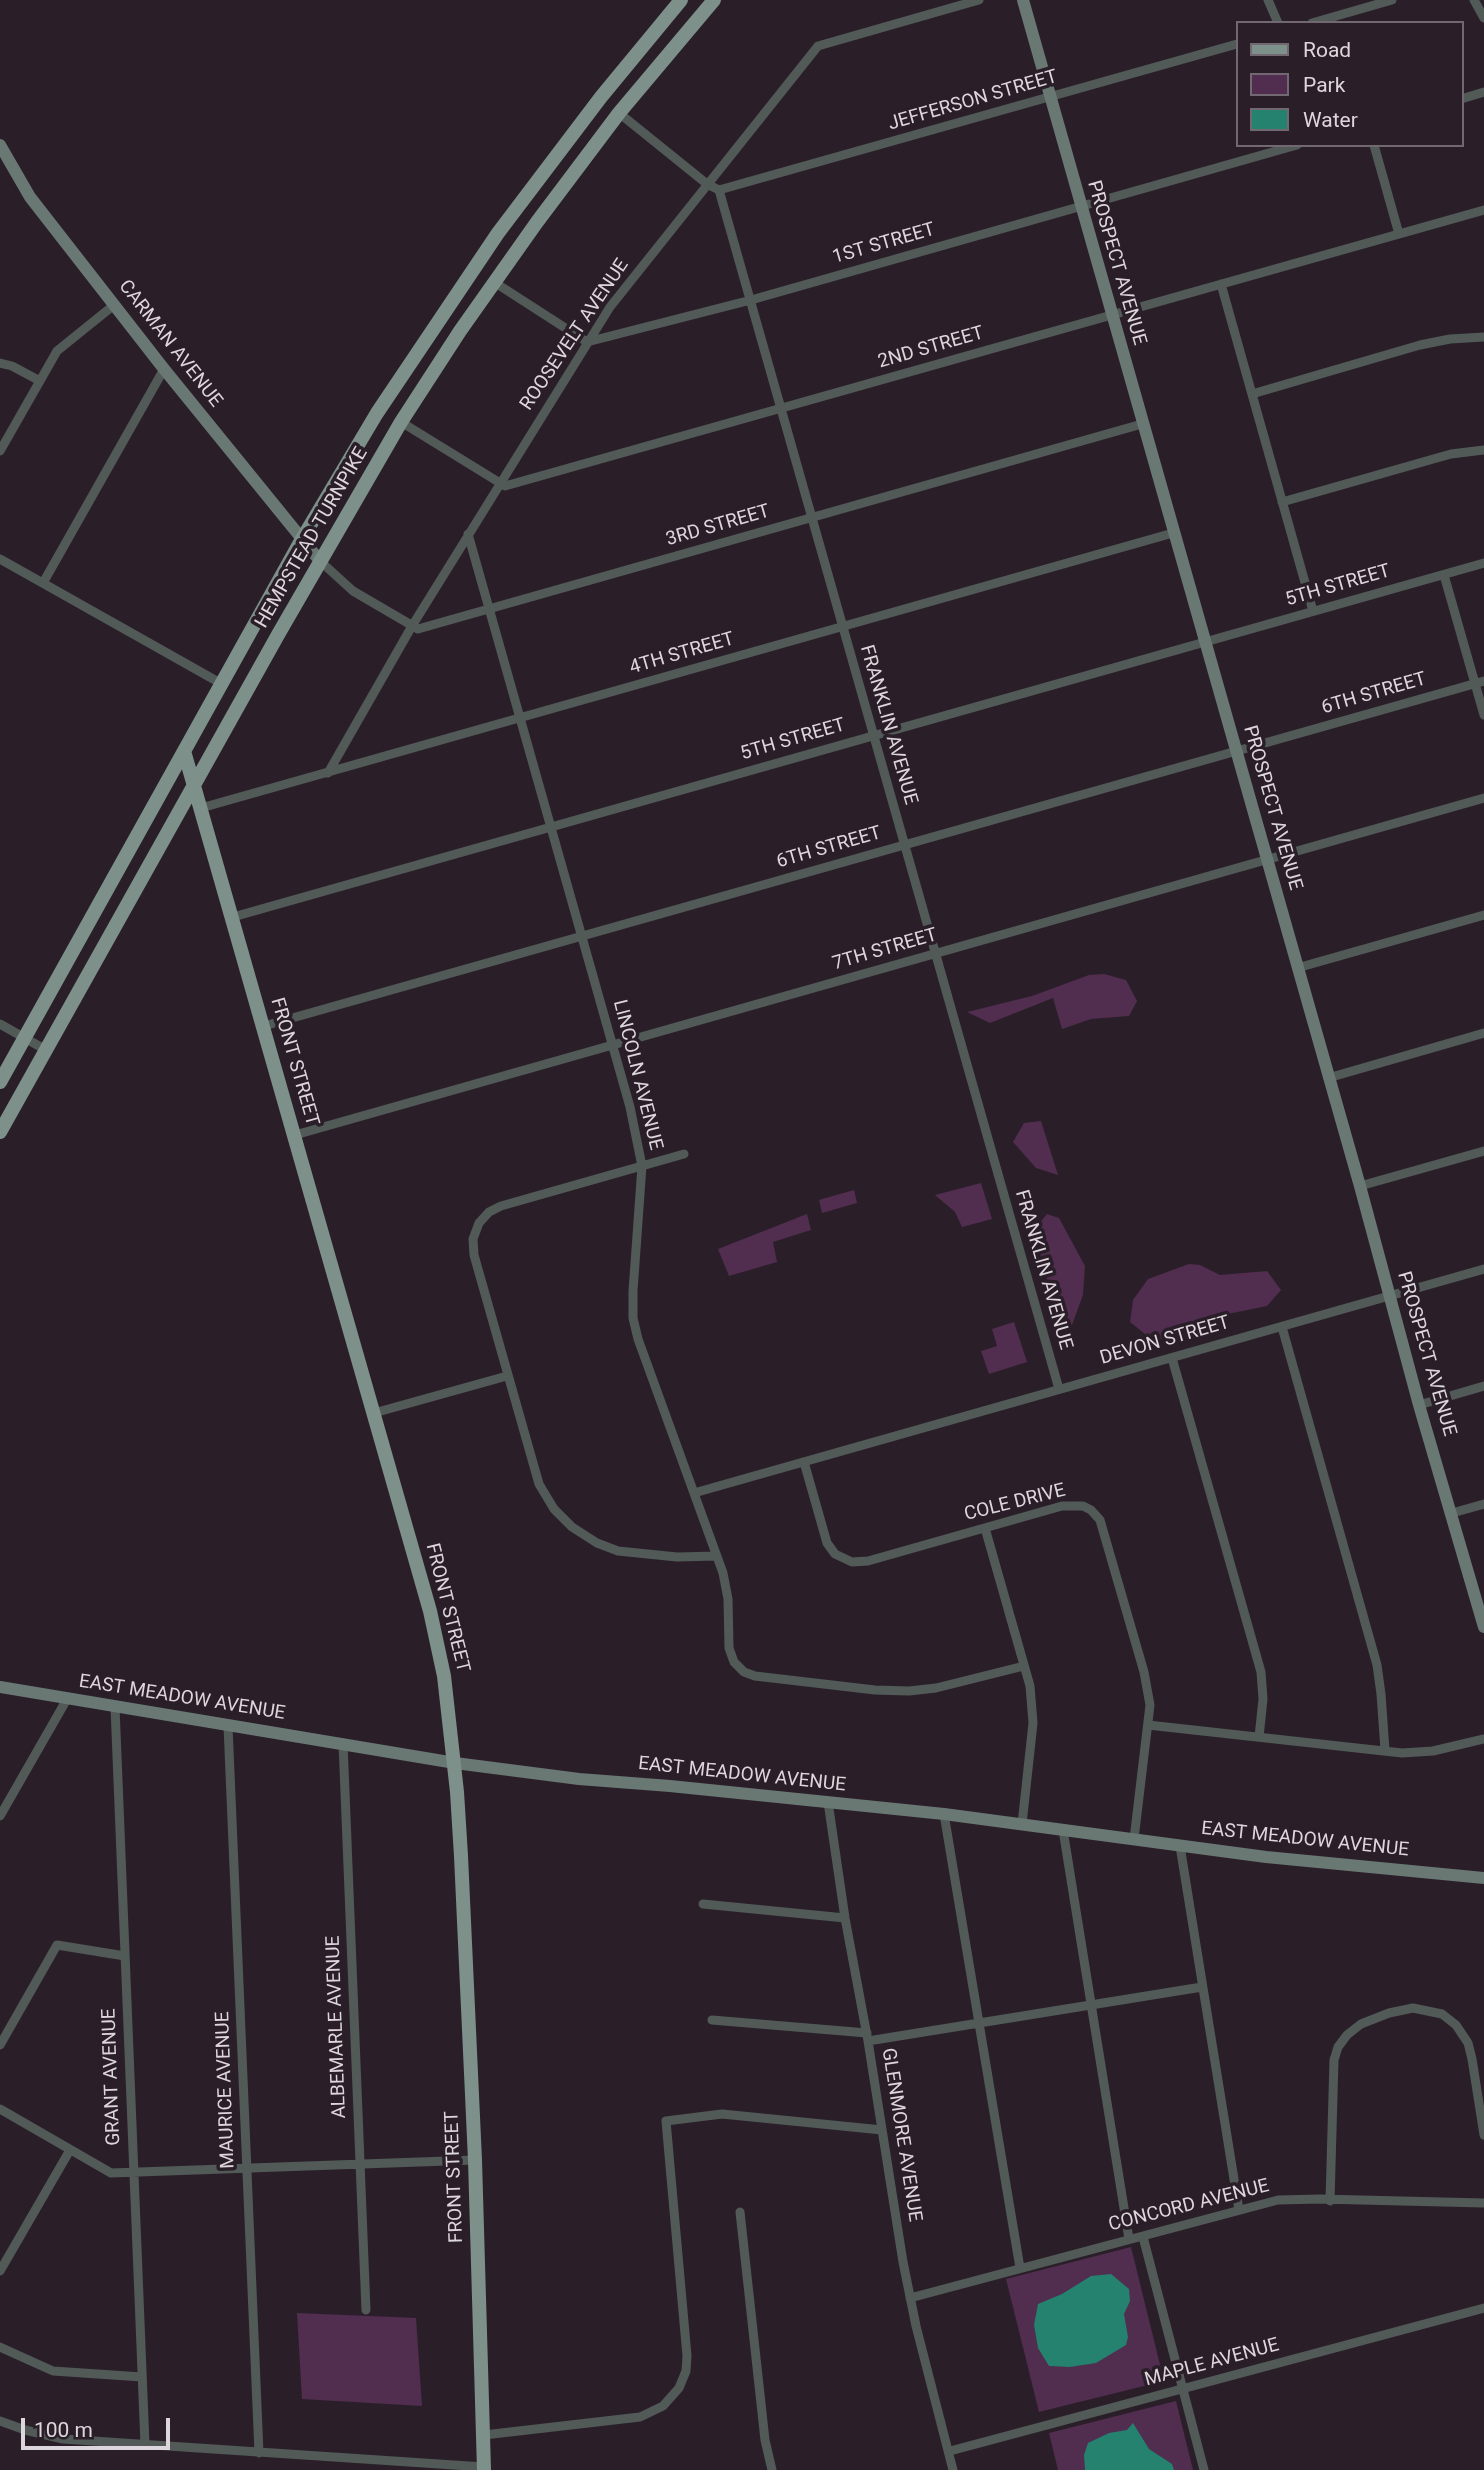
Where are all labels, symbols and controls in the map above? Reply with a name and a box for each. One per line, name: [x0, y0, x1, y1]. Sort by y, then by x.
legend: [1236, 21, 1463, 147]
text: Road: [1303, 38, 1351, 62]
street label: JEFFERSON STREET: [886, 66, 1060, 136]
text: Park: [1303, 73, 1345, 97]
text: Water: [1303, 108, 1358, 132]
street label: PROSPECT AVENUE: [1082, 178, 1150, 348]
street label: 1ST STREET: [830, 219, 938, 269]
street label: ROOSEVELT AVENUE: [516, 255, 634, 415]
street label: CARMAN AVENUE: [113, 276, 227, 412]
street label: 2ND STREET: [876, 322, 986, 374]
street label: HEMPSTEAD TURNPIKE: [251, 444, 373, 632]
street label: 3RD STREET: [663, 500, 773, 552]
street label: 5TH STREET: [1283, 560, 1393, 612]
street label: 4TH STREET: [627, 628, 737, 680]
street label: FRANKLIN AVENUE: [854, 643, 922, 807]
street label: 6TH STREET: [1319, 668, 1429, 720]
street label: 5TH STREET: [738, 714, 848, 766]
street label: PROSPECT AVENUE: [1238, 723, 1306, 893]
street label: 6TH STREET: [774, 822, 884, 874]
street label: 7TH STREET: [830, 924, 940, 976]
street label: FRONT STREET: [265, 995, 323, 1129]
street label: LINCOLN AVENUE: [607, 998, 667, 1152]
street label: FRANKLIN AVENUE: [1009, 1188, 1077, 1352]
street label: PROSPECT AVENUE: [1392, 1269, 1460, 1439]
street label: DEVON STREET: [1097, 1312, 1233, 1370]
street label: COLE DRIVE: [962, 1479, 1068, 1527]
street label: FRONT STREET: [420, 1541, 474, 1675]
street label: EAST MEADOW AVENUE: [77, 1670, 287, 1726]
street label: EAST MEADOW AVENUE: [637, 1753, 847, 1797]
street label: EAST MEADOW AVENUE: [1200, 1818, 1410, 1862]
street label: ALBEMARLE AVENUE: [322, 1935, 352, 2119]
street label: GRANT AVENUE: [98, 2008, 126, 2146]
street label: MAURICE AVENUE: [212, 2011, 240, 2169]
street label: GLENMORE AVENUE: [876, 2047, 926, 2223]
street label: FRONT STREET: [441, 2111, 469, 2243]
street label: CONCORD AVENUE: [1106, 2175, 1272, 2237]
street label: MAPLE AVENUE: [1142, 2334, 1282, 2392]
scale bar: [24, 2404, 173, 2448]
text: 100 m: [34, 2418, 93, 2442]

